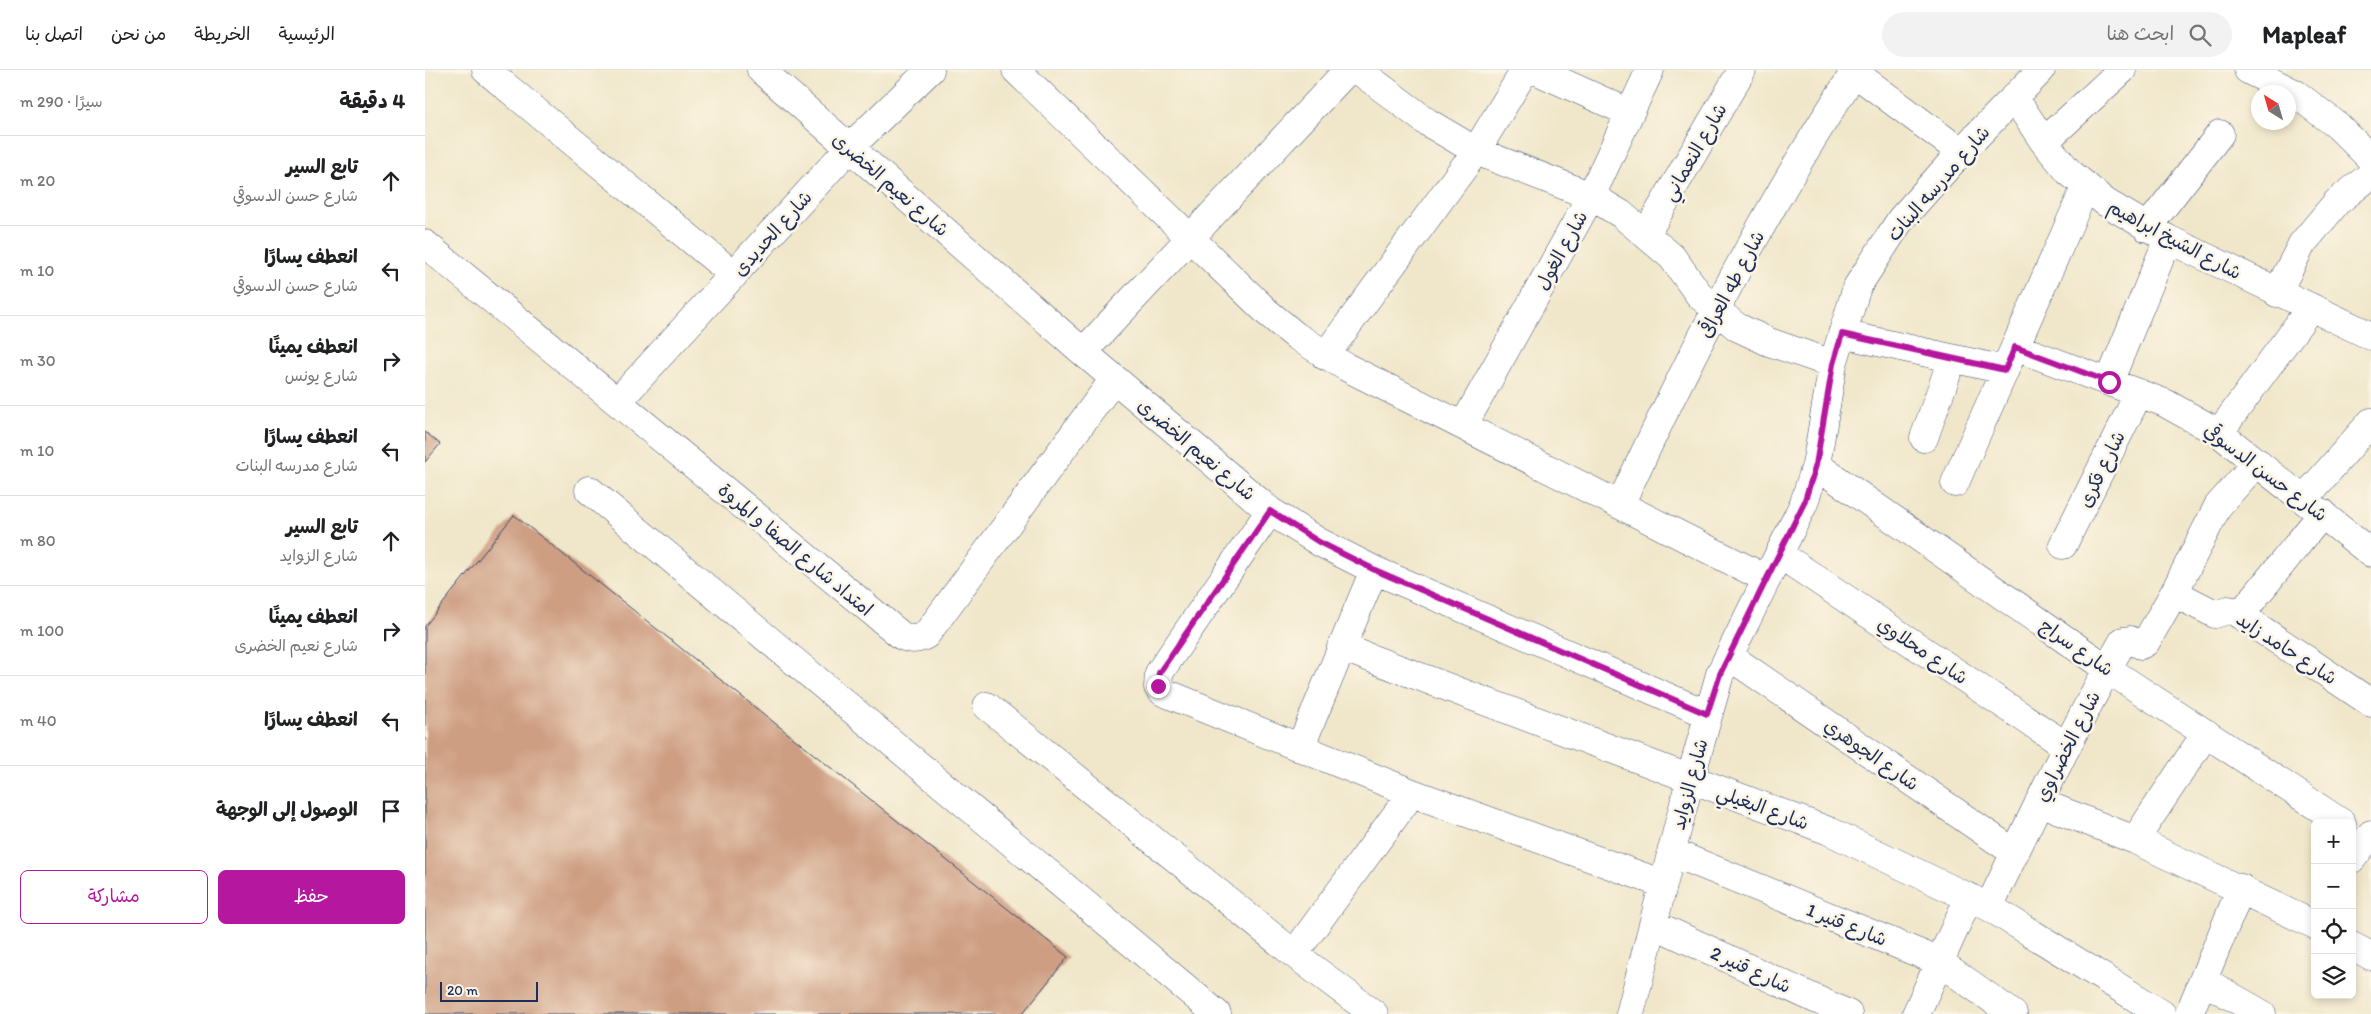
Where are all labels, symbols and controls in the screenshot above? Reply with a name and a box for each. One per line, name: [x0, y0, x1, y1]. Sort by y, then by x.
search box: [1882, 12, 2232, 57]
text: Mapleaf: [2262, 20, 2346, 49]
icon: search: [2186, 21, 2214, 49]
text: ابحث هنا: [2106, 22, 2174, 45]
text: اتصل بنا: [25, 23, 83, 45]
text: من نحن: [111, 23, 166, 45]
text: الخريطة: [194, 23, 251, 45]
text: الرئيسية: [279, 23, 335, 45]
north arrow: [2251, 85, 2296, 130]
text: 4 دقيقة: [339, 88, 405, 113]
text: سيرًا · 290 m: [20, 92, 103, 111]
street label: شارع النعماني: [1657, 99, 1736, 208]
street label: شارع مدرسه البنات: [1882, 121, 1996, 247]
street label: شارع نعيم الخضرى: [826, 128, 954, 243]
text: تابع السير: [286, 155, 358, 178]
icon: ahead: [377, 167, 405, 195]
text: 20 m: [20, 171, 55, 190]
text: شارع حسن الدسوقي: [233, 186, 358, 205]
street label: شارع الحديدى: [728, 186, 818, 282]
street label: شارع الشيخ ابراهيم: [2103, 195, 2245, 287]
street label: شارع الغول: [1530, 207, 1594, 295]
street label: شارع طه العراقى: [1693, 226, 1771, 343]
text: انعطف يسارًا: [264, 245, 358, 268]
icon: left: [377, 257, 405, 285]
text: 10 m: [20, 261, 54, 280]
text: شارع حسن الدسوقي: [233, 276, 358, 295]
text: انعطف يمينًا: [269, 335, 358, 358]
icon: right: [377, 347, 405, 375]
text: 30 m: [20, 351, 56, 370]
text: شارع يونس: [285, 366, 358, 385]
route start: [2098, 371, 2121, 394]
street label: شارع نعيم الخضرى: [1131, 393, 1260, 508]
street label: شارع حسن الدسوقي: [2198, 418, 2333, 528]
text: انعطف يسارًا: [264, 425, 358, 448]
street label: شارع فكرى: [2073, 427, 2132, 512]
icon: left: [377, 437, 405, 465]
text: 10 m: [20, 441, 54, 460]
text: شارع مدرسه البنات: [236, 456, 358, 475]
street label: امتداد شارع الصفا و المروة: [712, 478, 878, 622]
text: تابع السير: [286, 515, 358, 538]
icon: ahead: [377, 527, 405, 555]
text: 80 m: [20, 531, 56, 550]
text: شارع الزوايد: [279, 546, 358, 565]
text: انعطف يمينًا: [269, 605, 358, 628]
street label: شارع حامد زايد: [2231, 607, 2342, 691]
street label: شارع محلاوي: [1871, 612, 1972, 692]
street label: شارع سراج: [2034, 614, 2118, 683]
icon: right: [377, 617, 405, 645]
text: 100 m: [20, 621, 64, 640]
text: شارع نعيم الخضرى: [235, 636, 358, 655]
route end: [1147, 675, 1170, 698]
street label: شارع الخضراوي: [2030, 687, 2108, 807]
icon: left: [377, 707, 405, 735]
text: انعطف يسارًا: [264, 708, 358, 731]
text: 40 m: [20, 711, 57, 730]
street label: شارع الجوهري: [1818, 713, 1923, 798]
street label: شارع الزوايد: [1666, 736, 1715, 833]
street label: شارع البغيلي: [1712, 780, 1812, 839]
icon: arrive: [377, 797, 405, 825]
text: الوصول إلى الوجهة: [216, 798, 358, 821]
map controls: [2311, 819, 2356, 999]
button: +: [2311, 819, 2356, 864]
button: −: [2311, 864, 2356, 909]
button: مشاركة: [20, 870, 208, 924]
button: حفظ: [218, 870, 405, 924]
street label: شارع قنير 1: [1802, 898, 1890, 953]
button: locate: [2311, 909, 2356, 954]
street label: شارع قنير 2: [1706, 941, 1795, 1000]
button: layers: [2311, 954, 2356, 999]
scale bar: [440, 979, 537, 1002]
text: 20 m: [447, 982, 478, 999]

